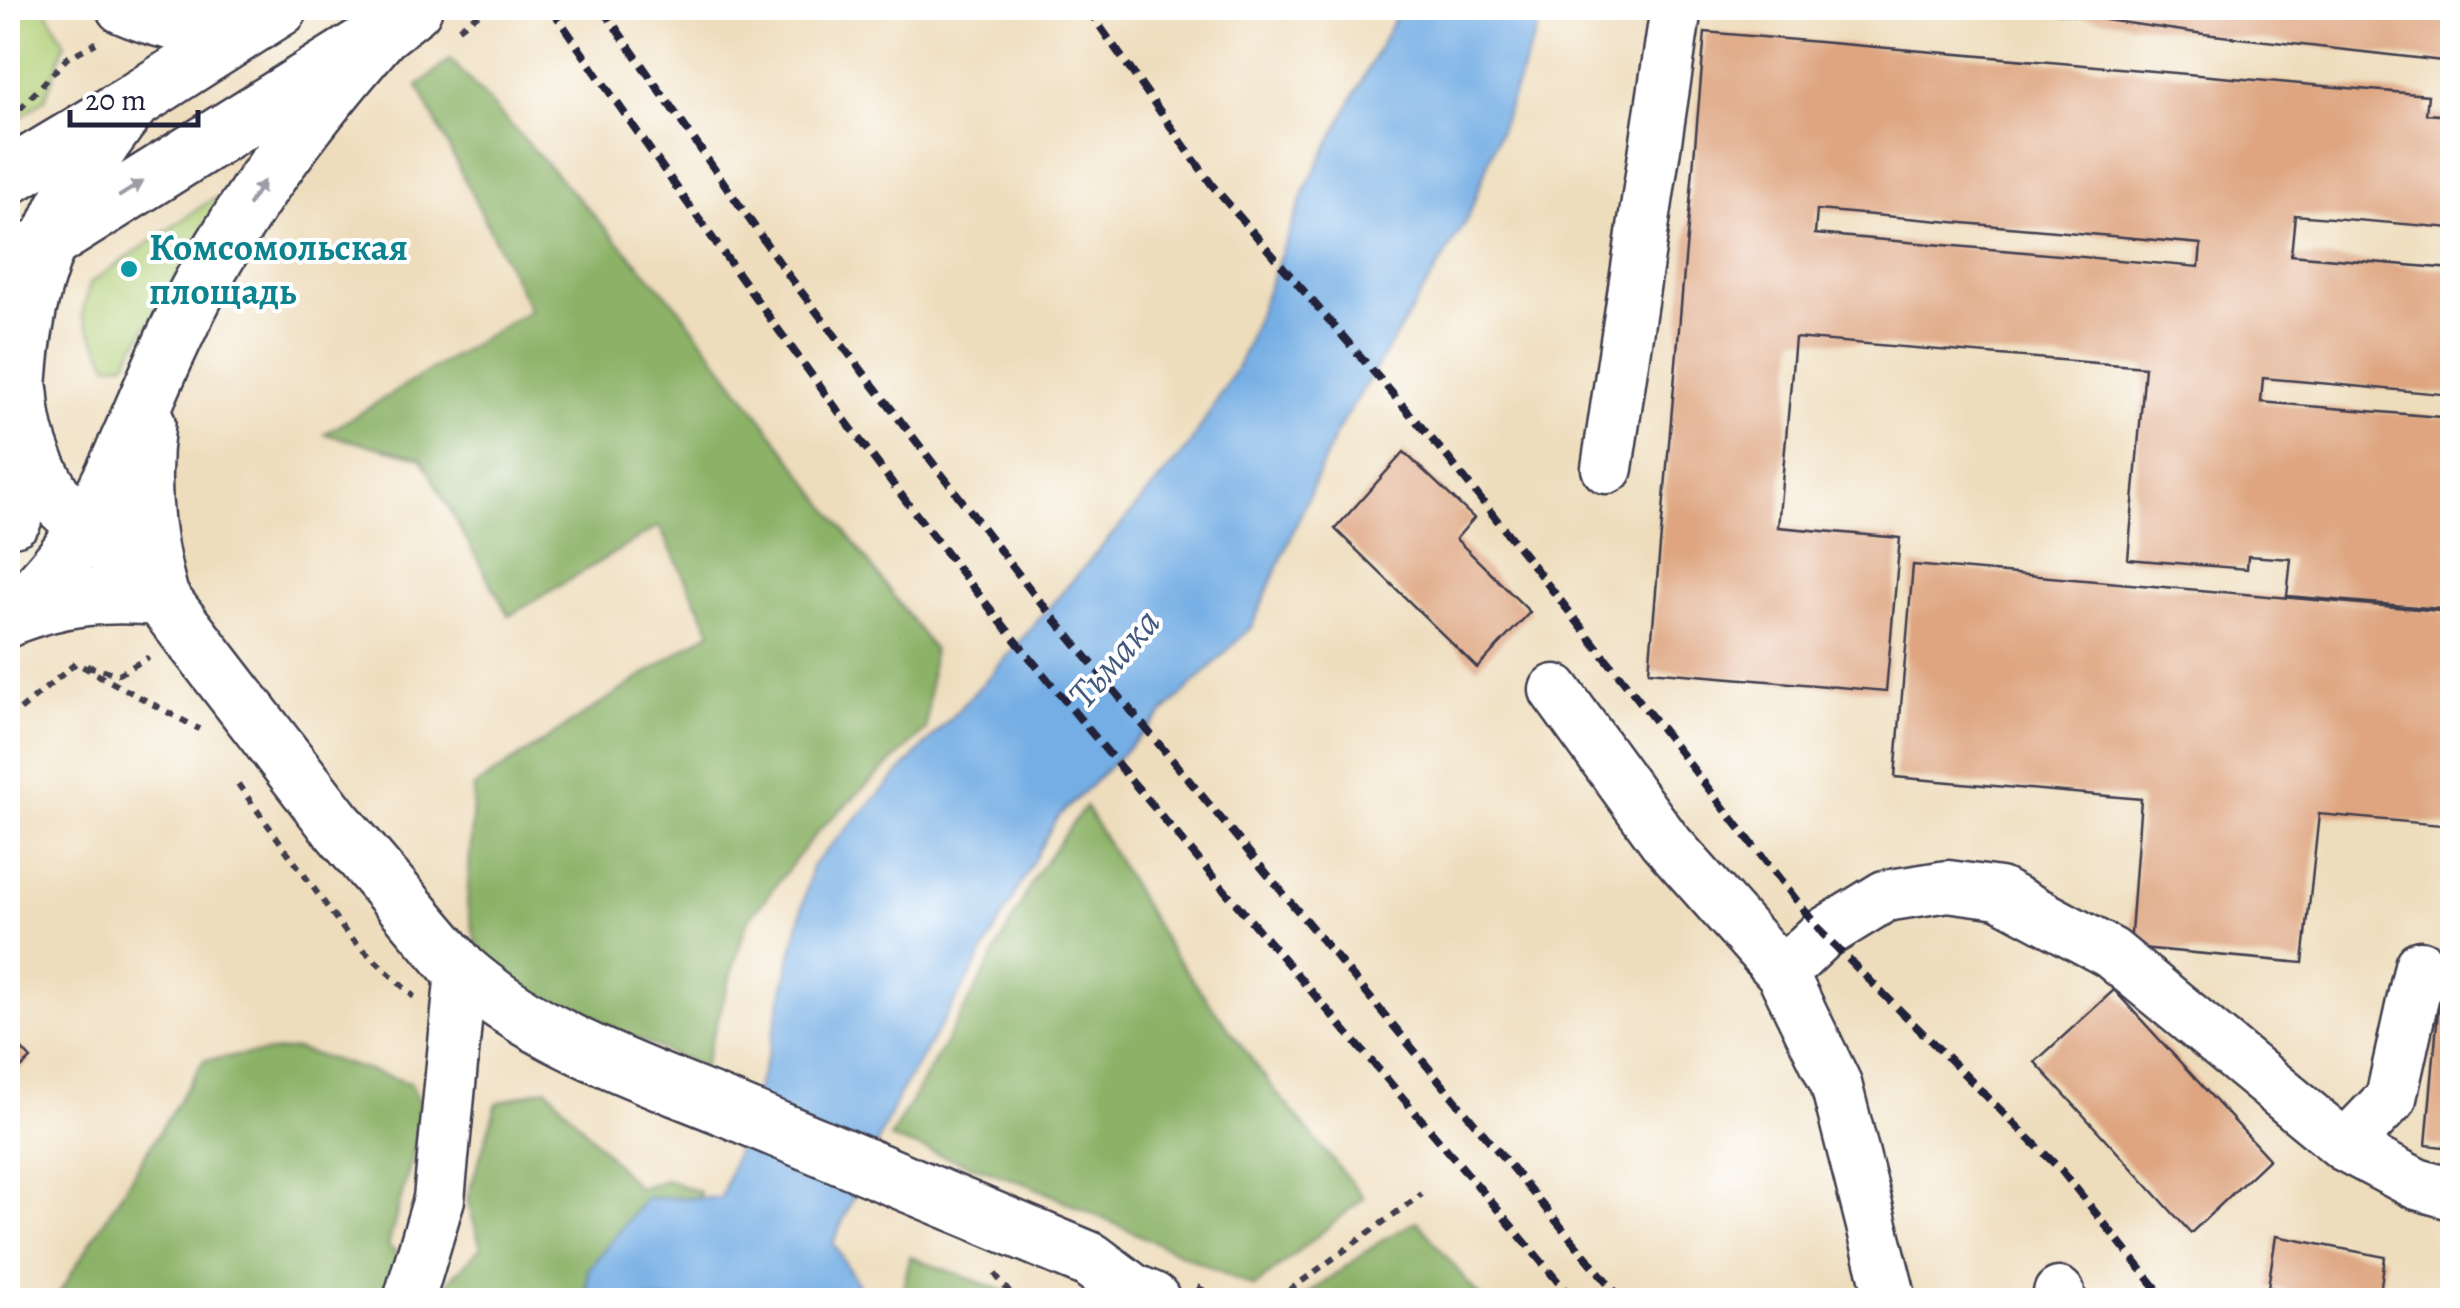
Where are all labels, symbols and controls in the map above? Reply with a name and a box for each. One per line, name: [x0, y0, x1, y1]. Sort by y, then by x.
scale bar: [70, 65, 198, 127]
text: 20 m: [85, 80, 146, 120]
one-way arrow: [247, 179, 264, 207]
one-way arrow: [117, 181, 145, 199]
place label: Комсомольская площадь: [149, 221, 408, 317]
marker: Комсомольская площадь: [118, 258, 140, 280]
water label: Тьмака: [1055, 596, 1173, 720]

